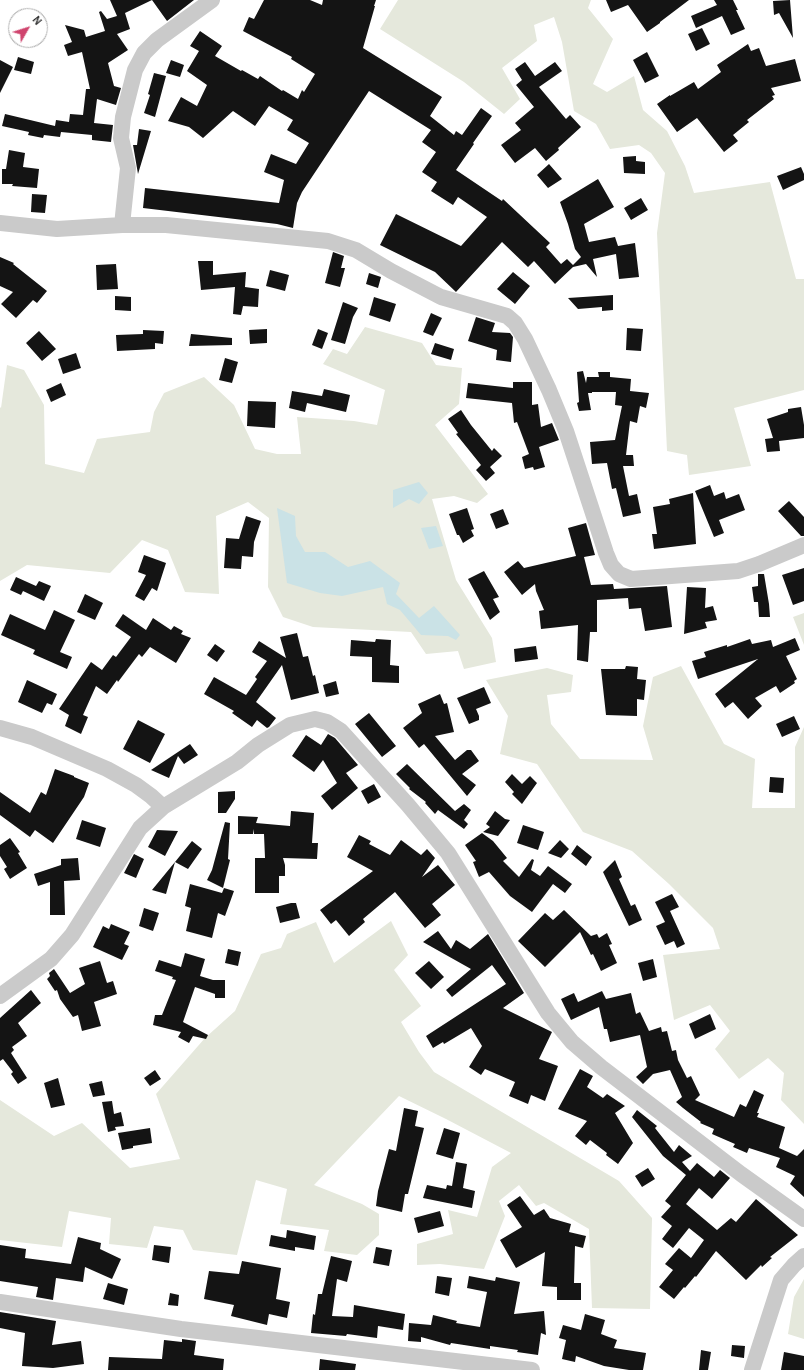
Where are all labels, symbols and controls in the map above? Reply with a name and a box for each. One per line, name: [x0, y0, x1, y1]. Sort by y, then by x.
north arrow: [8, 8, 48, 48]
text: N: [29, 14, 44, 28]

